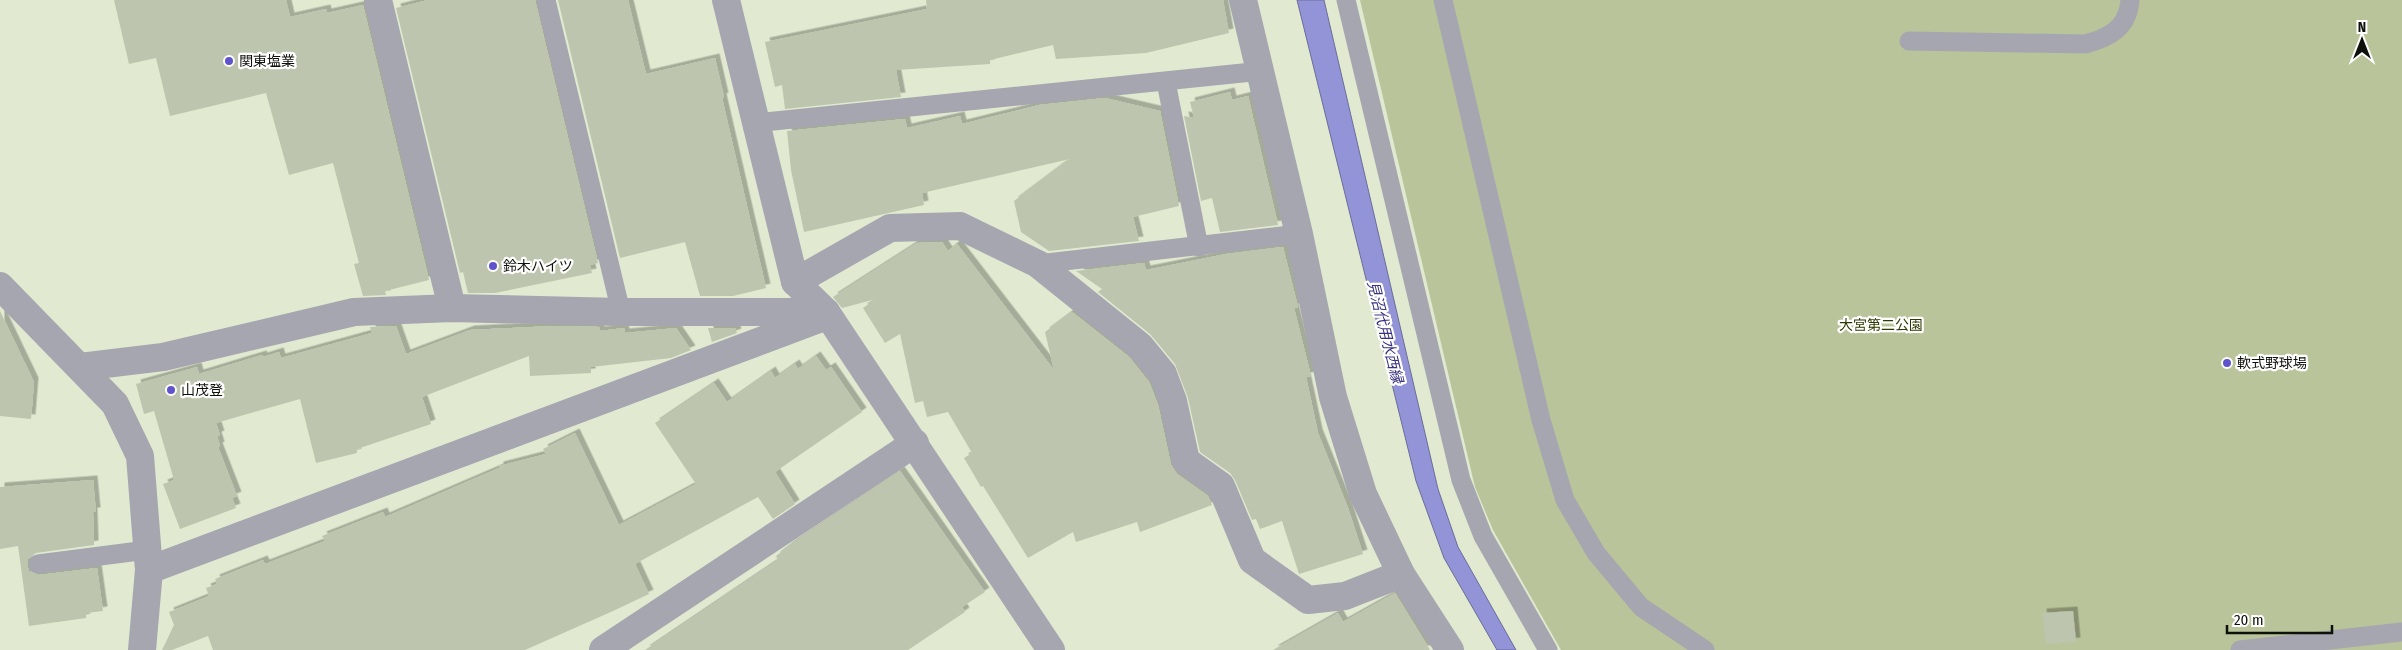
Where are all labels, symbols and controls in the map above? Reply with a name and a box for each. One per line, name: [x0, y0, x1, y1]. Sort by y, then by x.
north arrow: [2337, 15, 2387, 65]
text: N: [2358, 19, 2366, 36]
place label: 関東塩業: [239, 53, 295, 70]
marker: 関東塩業: [223, 55, 235, 67]
place label: 鈴木ハイツ: [503, 258, 573, 275]
marker: 鈴木ハイツ: [487, 260, 499, 272]
water label: 見沼代用水西縁: [1364, 279, 1407, 387]
park label: 大宮第二公園: [1839, 317, 1923, 334]
place label: 軟式野球場: [2237, 355, 2307, 372]
marker: 軟式野球場: [2221, 357, 2233, 369]
place label: 山茂登: [181, 382, 223, 399]
marker: 山茂登: [165, 384, 177, 396]
scale bar: [2227, 602, 2332, 634]
text: 20 m: [2234, 611, 2264, 629]

